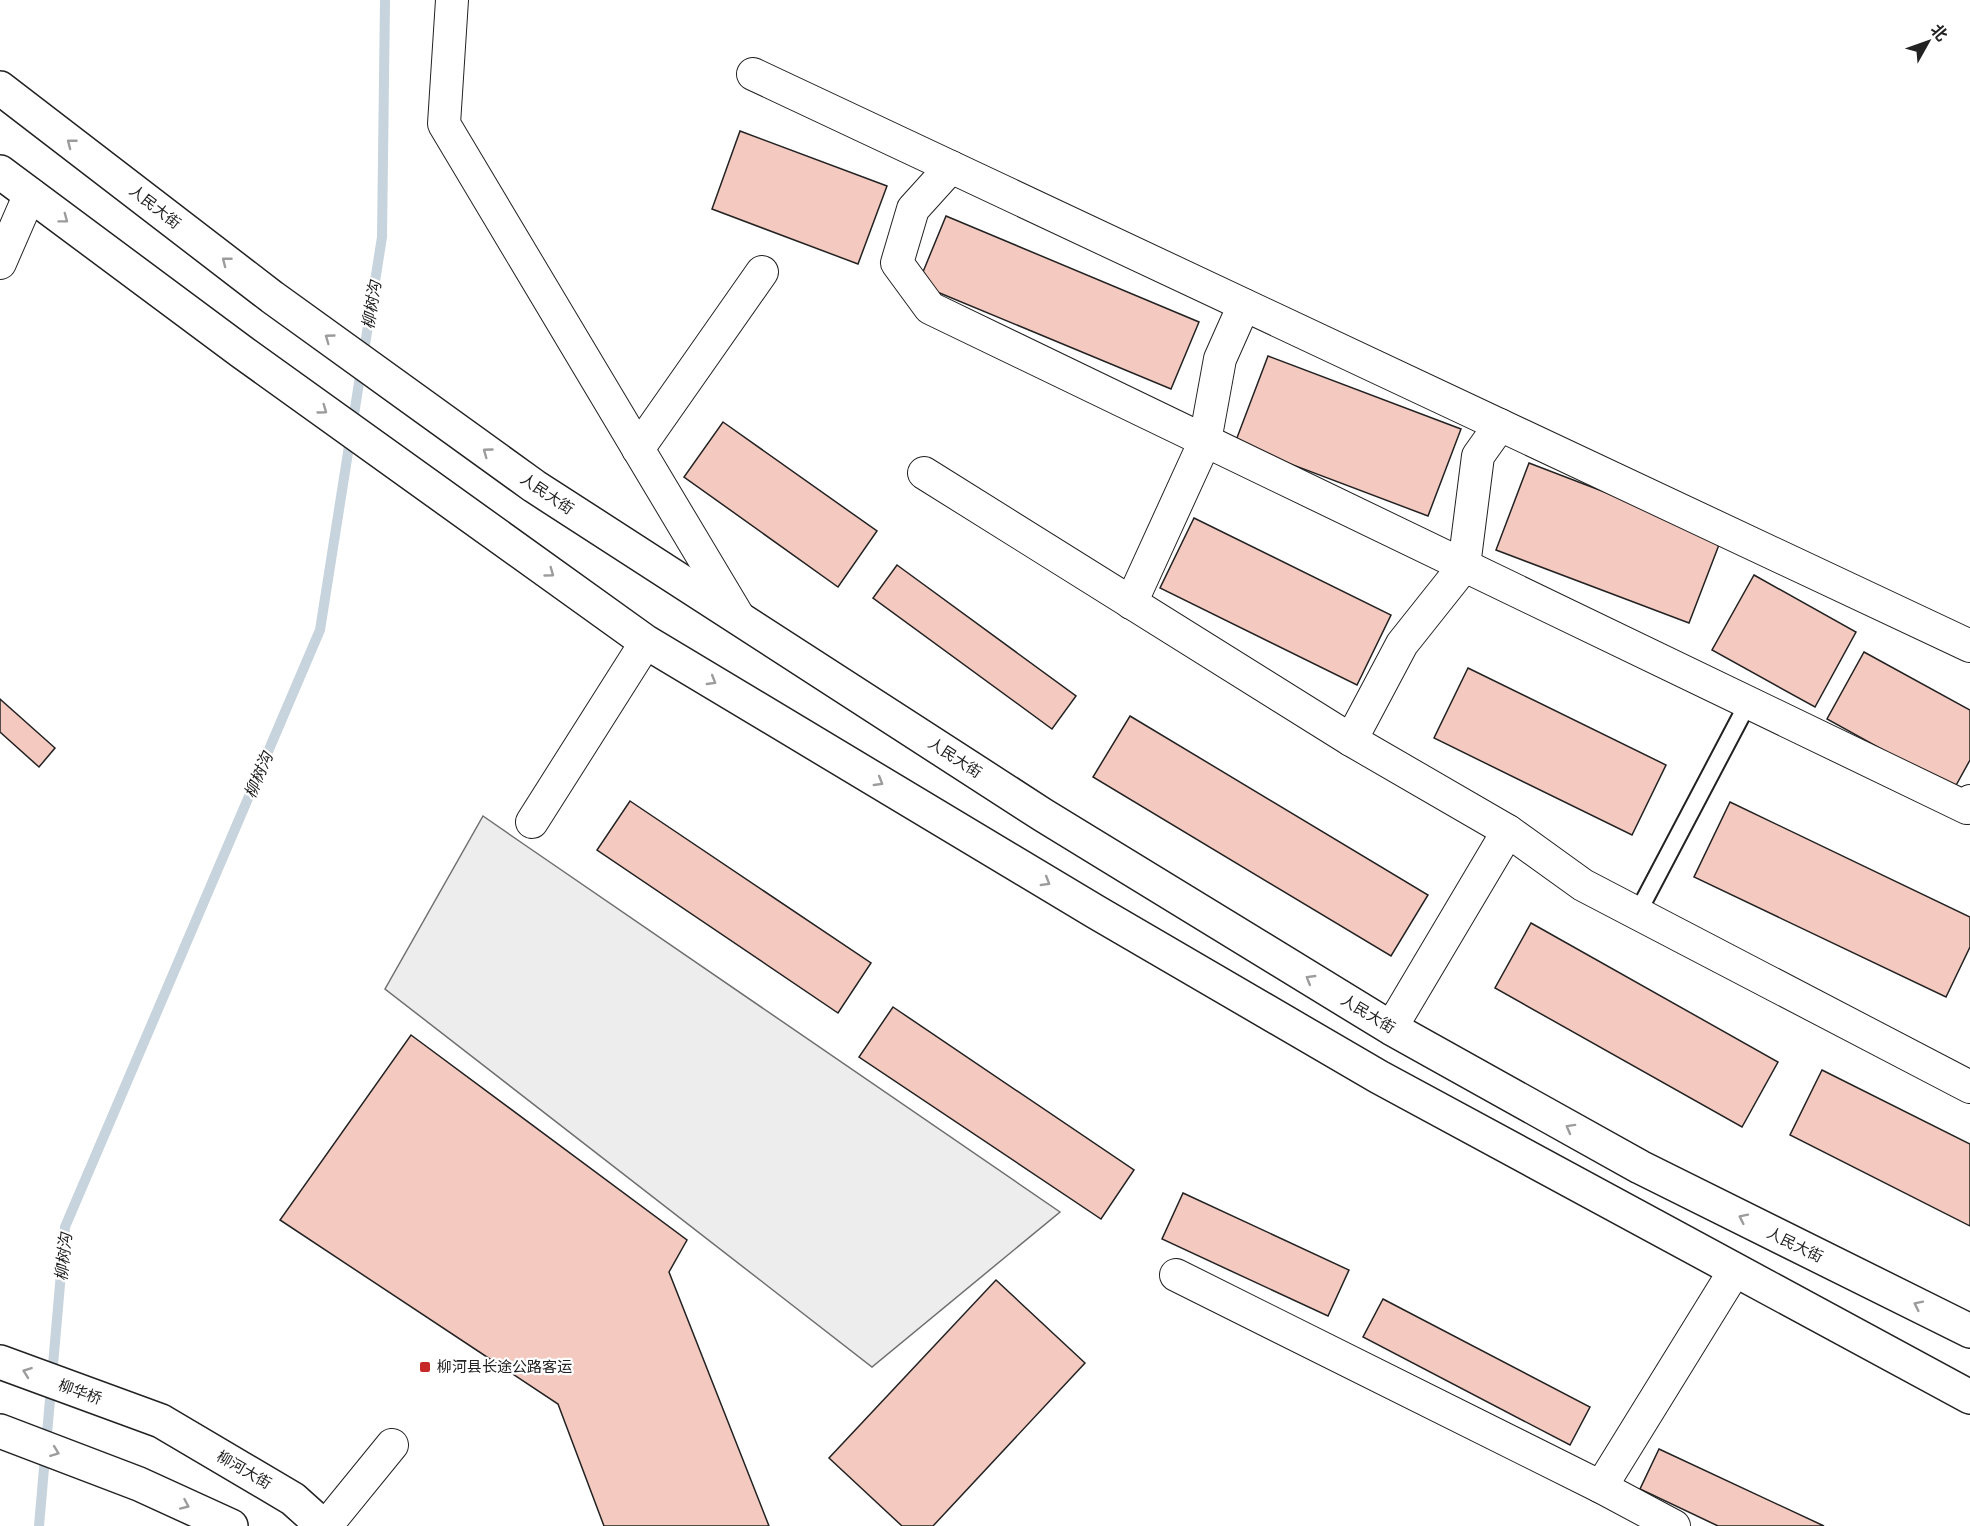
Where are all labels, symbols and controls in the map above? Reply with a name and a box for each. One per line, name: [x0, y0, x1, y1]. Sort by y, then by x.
north arrow: [1898, 12, 1958, 72]
text: 北: [1926, 19, 1953, 46]
one-way arrow: [67, 139, 78, 150]
street label: 人民大街: [125, 180, 185, 233]
one-way arrow: [58, 212, 69, 223]
one-way arrow: [222, 258, 233, 269]
water label: 柳树沟: [356, 278, 386, 330]
one-way arrow: [324, 334, 335, 345]
one-way arrow: [317, 403, 328, 414]
one-way arrow: [482, 448, 493, 459]
street label: 人民大街: [517, 468, 578, 519]
one-way arrow: [543, 566, 554, 577]
one-way arrow: [706, 674, 716, 686]
street label: 人民大街: [924, 732, 986, 783]
water label: 柳树沟: [238, 747, 278, 801]
one-way arrow: [873, 774, 883, 786]
one-way arrow: [1040, 875, 1050, 886]
one-way arrow: [1306, 974, 1316, 986]
street label: 人民大街: [1337, 989, 1399, 1038]
one-way arrow: [1566, 1124, 1576, 1135]
one-way arrow: [1738, 1214, 1749, 1226]
street label: 人民大街: [1764, 1222, 1827, 1267]
water label: 柳树沟: [50, 1230, 77, 1282]
one-way arrow: [1913, 1301, 1924, 1313]
place label: 柳河县长途公路客运: [437, 1356, 572, 1377]
marker: 柳河县长途公路客运: [418, 1360, 432, 1374]
one-way arrow: [22, 1367, 33, 1380]
street label: 柳华桥: [55, 1374, 105, 1409]
one-way arrow: [48, 1445, 59, 1457]
street label: 柳河大街: [213, 1445, 275, 1494]
one-way arrow: [178, 1498, 189, 1510]

